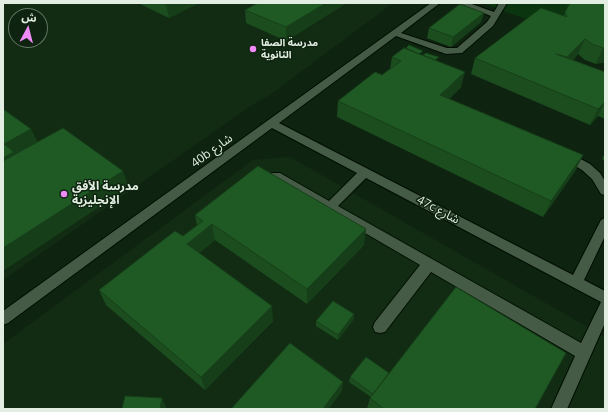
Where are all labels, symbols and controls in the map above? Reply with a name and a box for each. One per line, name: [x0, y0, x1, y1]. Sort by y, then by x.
north arrow: [8, 8, 48, 48]
text: ش: [21, 8, 38, 25]
place label: مدرسة الصفا الثانوية: [261, 37, 318, 60]
marker: مدرسة الصفا الثانوية: [248, 44, 258, 54]
street label: 40b شارع: [189, 131, 235, 171]
place label: مدرسة الأفق الإنجليزية: [72, 180, 139, 208]
marker: مدرسة الأفق الإنجليزية: [59, 189, 69, 199]
street label: 47c شارع: [414, 193, 462, 227]

